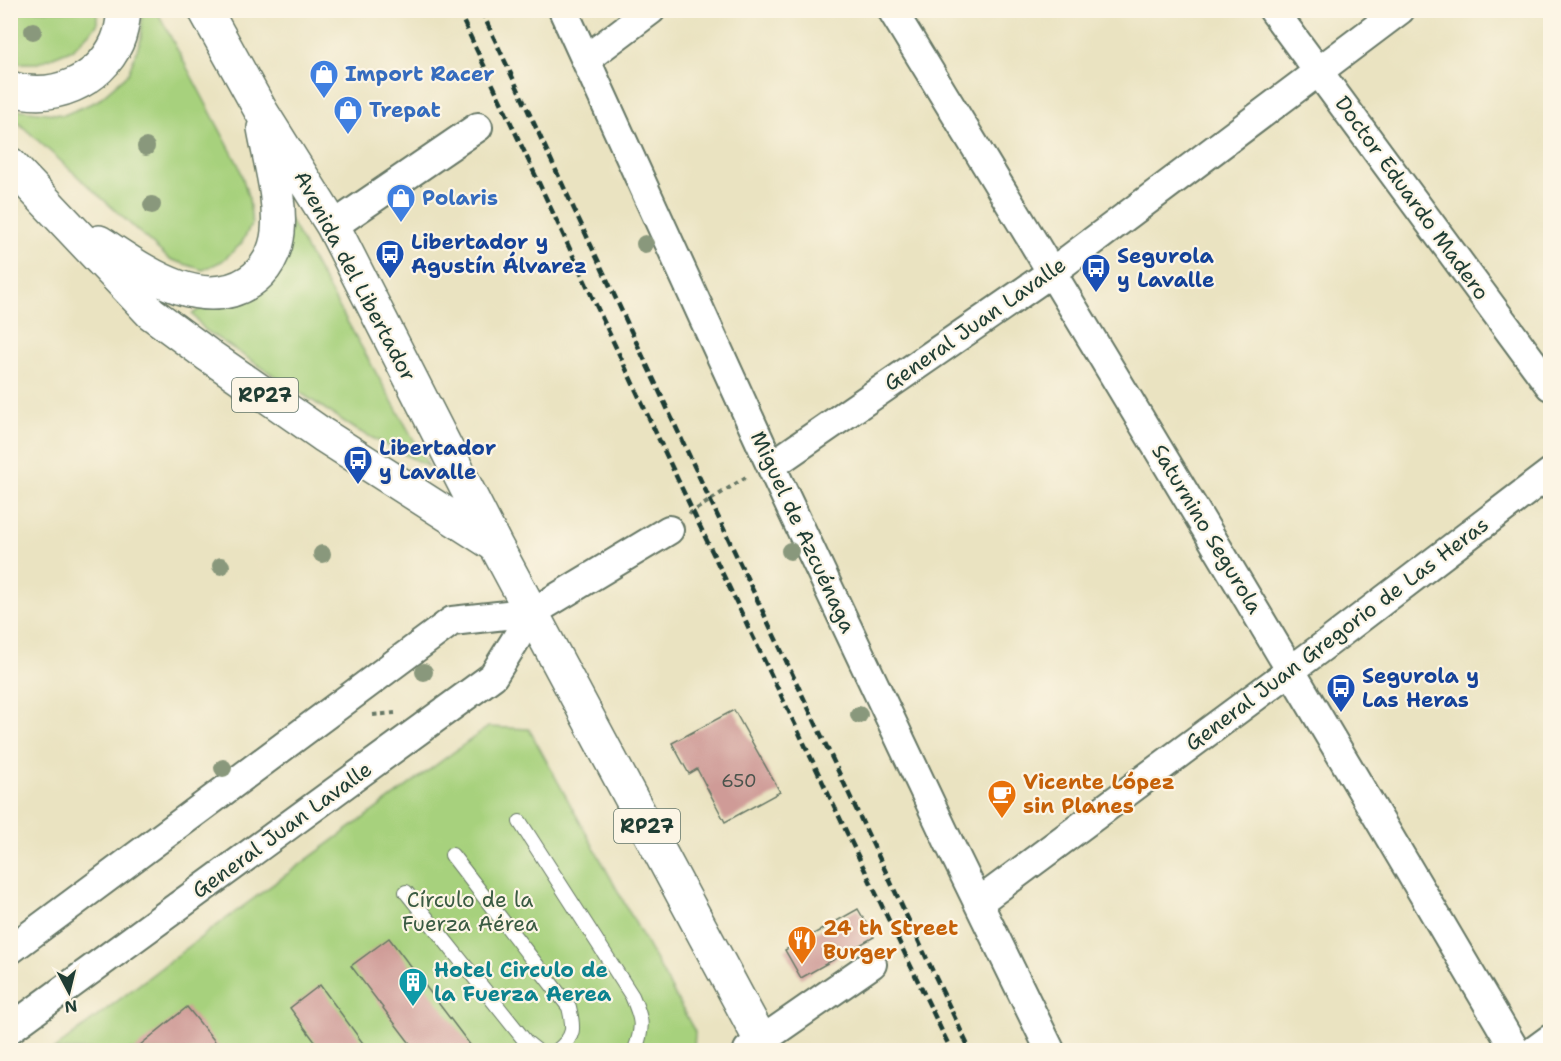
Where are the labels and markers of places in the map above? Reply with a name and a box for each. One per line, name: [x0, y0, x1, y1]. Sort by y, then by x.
shop icon: Import Racer: [308, 58, 340, 100]
place label: Import Racer: [345, 60, 494, 88]
shop icon: Trepat: [332, 94, 364, 136]
place label: Trepat: [369, 96, 441, 124]
shop icon: Polaris: [385, 182, 417, 224]
place label: Polaris: [422, 184, 498, 212]
place label: Libertador y Agustín Álvarez: [411, 228, 587, 280]
bus stop icon: Libertador y Agustín Álvarez: [374, 238, 406, 280]
place label: Segurola y Lavalle: [1117, 242, 1215, 294]
bus stop icon: Segurola y Lavalle: [1080, 252, 1112, 294]
place label: Libertador y Lavalle: [379, 434, 496, 486]
bus stop icon: Libertador y Lavalle: [342, 444, 374, 486]
place label: Segurola y Las Heras: [1362, 662, 1479, 714]
bus stop icon: Segurola y Las Heras: [1325, 672, 1357, 714]
place label: Vicente López sin Planes: [1023, 768, 1175, 820]
cafe icon: Vicente López sin Planes: [986, 778, 1018, 820]
place label: 24 th Street Burger: [823, 914, 958, 966]
restaurant icon: 24 th Street Burger: [786, 924, 818, 966]
place label: Hotel Circulo de la Fuerza Aerea: [434, 956, 612, 1008]
building icon: Hotel Circulo de la Fuerza Aerea: [397, 966, 429, 1008]

